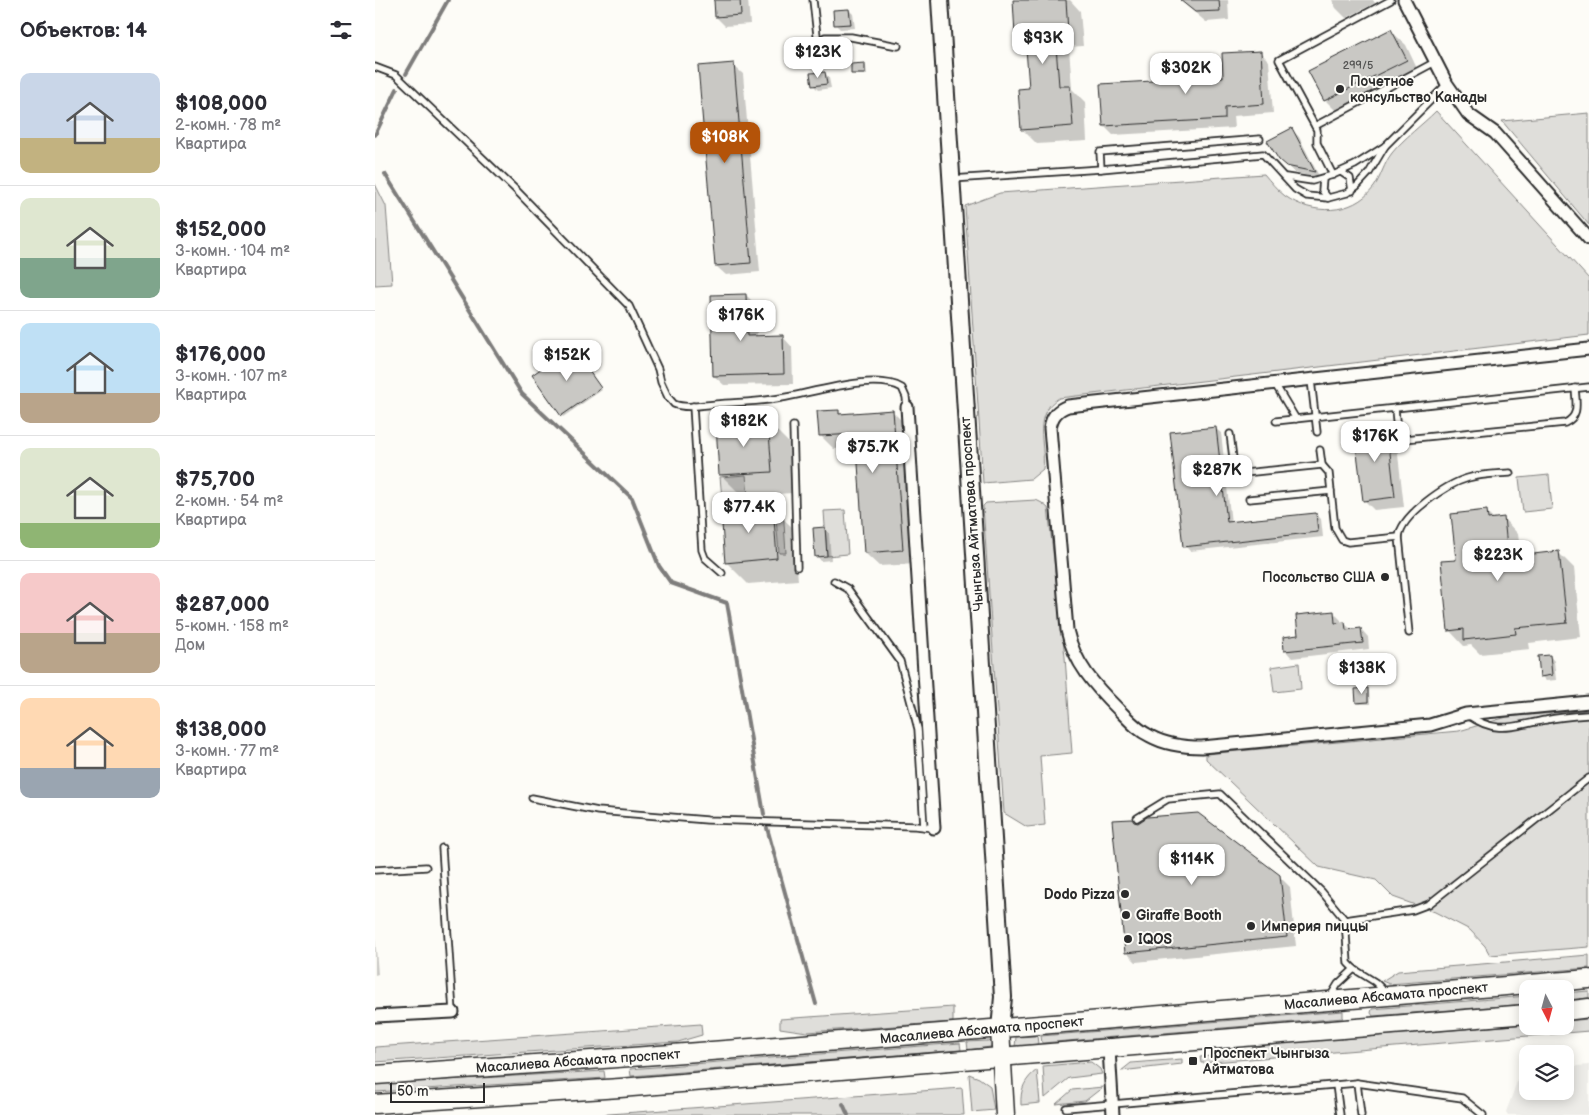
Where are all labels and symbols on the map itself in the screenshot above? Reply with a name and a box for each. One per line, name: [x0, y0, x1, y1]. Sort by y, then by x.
pin: $93K: [1013, 22, 1073, 65]
pin: $123K: [783, 36, 853, 79]
pin: $302K: [1151, 52, 1221, 95]
house number: 299/5: [1343, 59, 1373, 72]
place label: Почетное консульство Канады: [1350, 73, 1487, 106]
marker: Почетное консульство Канады: [1334, 83, 1346, 95]
pin: $108K: [690, 121, 760, 164]
pin: $176K: [706, 300, 776, 342]
pin: $152K: [532, 340, 602, 382]
pin: $182K: [709, 406, 779, 448]
street label: Чынгыза Айтматова проспект: [957, 416, 987, 612]
pin: $176K: [1340, 420, 1410, 463]
pin: $75.7K: [832, 432, 914, 474]
pin: $287K: [1182, 454, 1252, 497]
pin: $77.4K: [708, 492, 790, 534]
pin: $223K: [1463, 540, 1533, 582]
place label: Посольство США: [1262, 569, 1375, 586]
marker: Посольство США: [1379, 571, 1391, 583]
pin: $138K: [1327, 652, 1397, 695]
pin: $114K: [1157, 844, 1227, 886]
place label: Dodo Pizza: [1044, 886, 1115, 903]
marker: Dodo Pizza: [1119, 888, 1131, 900]
place label: Giraffe Booth: [1136, 907, 1222, 924]
marker: Giraffe Booth: [1120, 909, 1132, 921]
place label: Империя пиццы: [1261, 918, 1368, 935]
marker: Империя пиццы: [1245, 920, 1257, 932]
place label: IQOS: [1138, 931, 1173, 948]
marker: IQOS: [1122, 933, 1134, 945]
street label: Масалиева Абсамата проспект: [1283, 979, 1489, 1013]
north arrow: [1519, 980, 1574, 1035]
street label: Масалиева Абсамата проспект: [879, 1013, 1085, 1047]
street label: Масалиева Абсамата проспект: [475, 1045, 681, 1077]
place label: Проспект Чынгыза Айтматова: [1202, 1045, 1330, 1078]
marker: Проспект Чынгыза Айтматова: [1187, 1055, 1199, 1067]
scale bar: [390, 1080, 485, 1103]

